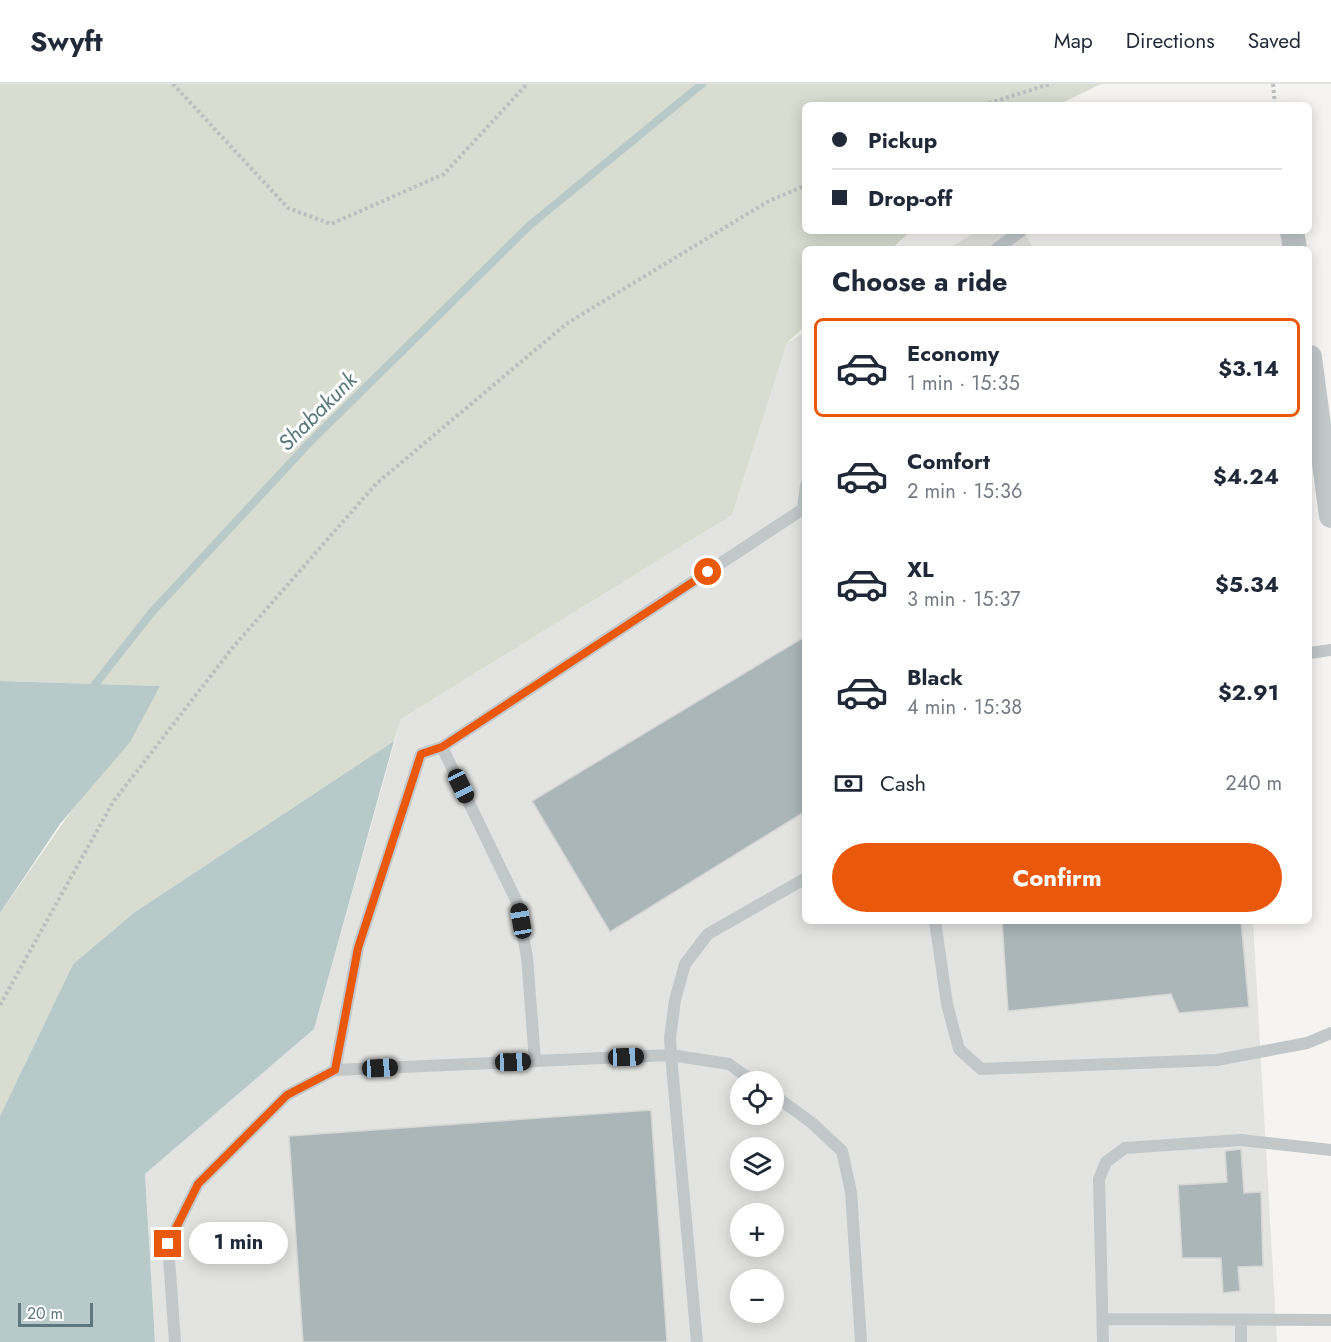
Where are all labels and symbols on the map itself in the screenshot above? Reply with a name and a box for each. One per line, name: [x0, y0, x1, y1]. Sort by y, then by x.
water label: Shabakunk: [270, 363, 365, 458]
route start: [694, 558, 721, 585]
car: [445, 766, 477, 806]
car: [509, 902, 533, 940]
car: [608, 1047, 644, 1067]
car: [495, 1052, 531, 1072]
car: [362, 1058, 398, 1078]
callout: 1 min: [189, 1223, 288, 1265]
route end: [154, 1230, 181, 1257]
scale bar: [18, 1300, 93, 1328]

